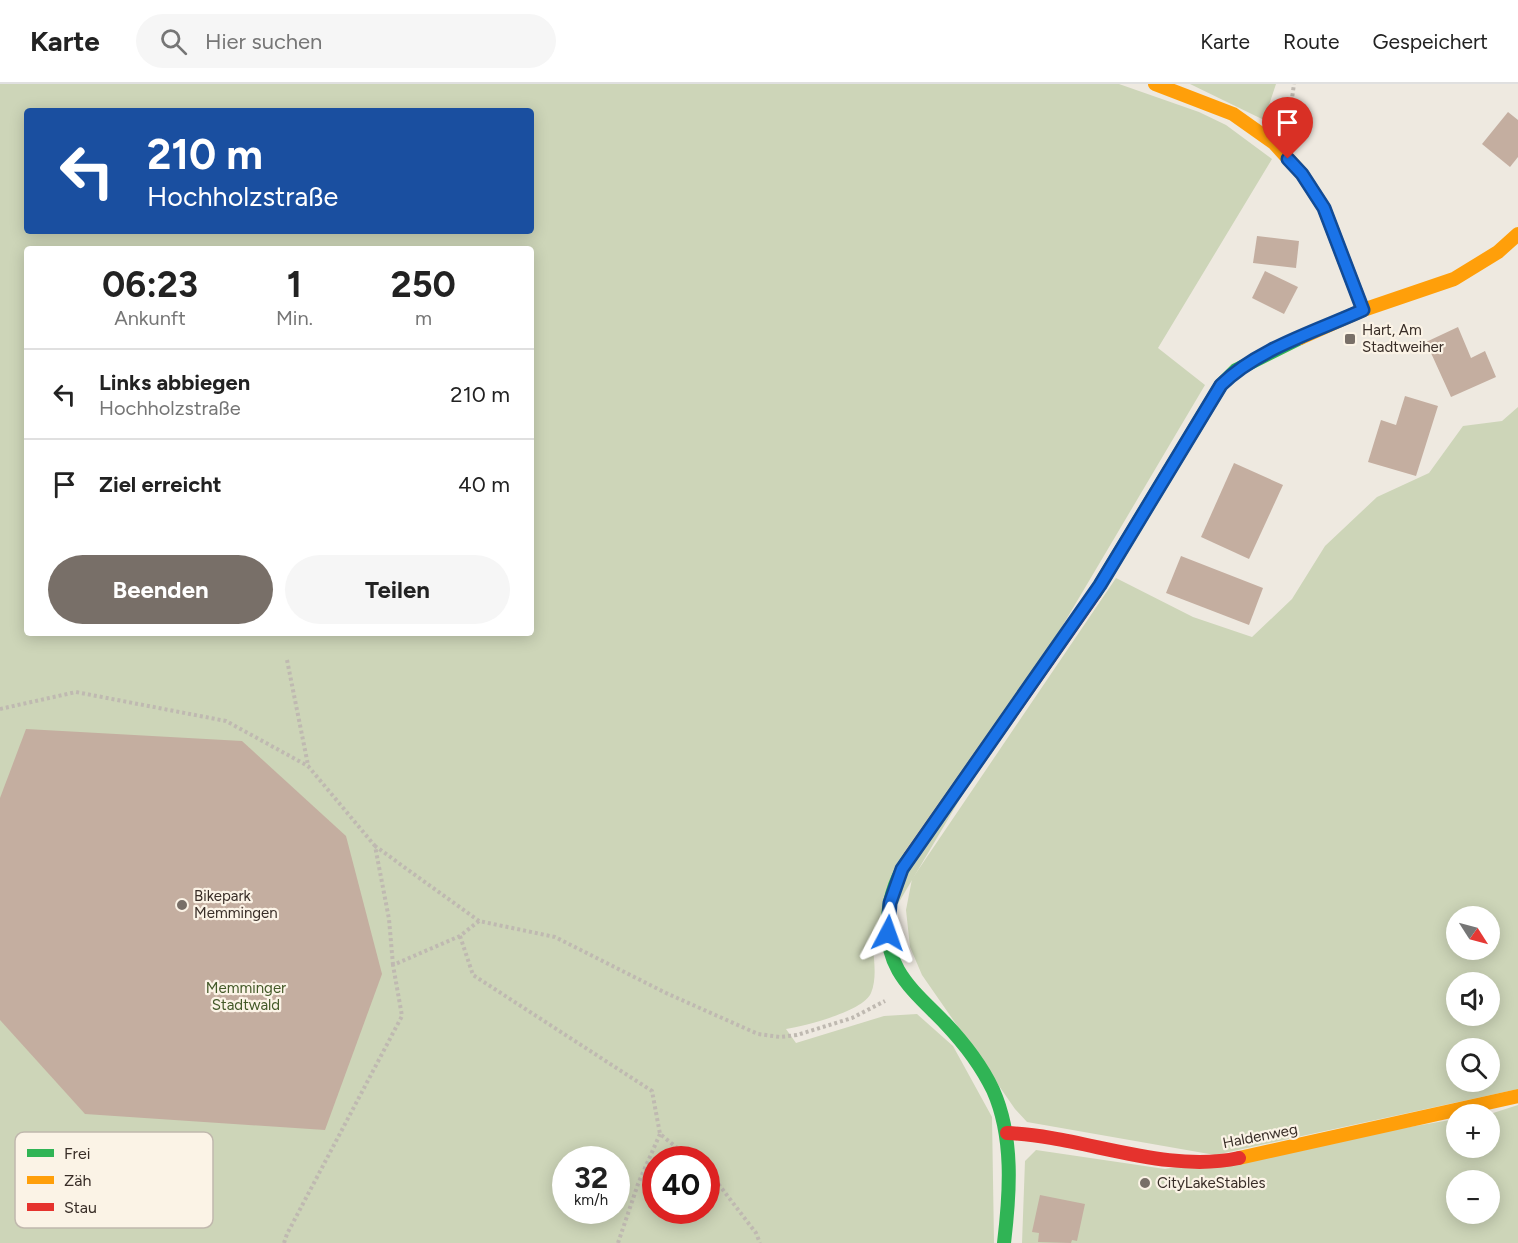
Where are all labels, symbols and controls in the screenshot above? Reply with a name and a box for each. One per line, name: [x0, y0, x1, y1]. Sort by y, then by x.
search box: [136, 14, 556, 68]
text: Karte: [30, 24, 100, 58]
icon: search: [157, 25, 190, 58]
text: Hier suchen: [205, 28, 322, 55]
text: Karte: [1200, 29, 1250, 54]
text: Route: [1283, 29, 1339, 54]
text: Gespeichert: [1372, 29, 1488, 54]
pin: [1262, 97, 1313, 159]
icon: arrive: [1271, 106, 1304, 139]
text: 210 m: [147, 129, 263, 180]
icon: left: [48, 132, 126, 210]
text: Hochholzstraße: [147, 180, 338, 213]
text: 06:23: [102, 263, 198, 306]
text: 1: [287, 263, 302, 306]
text: 250: [391, 263, 456, 306]
text: Ankunft: [114, 306, 186, 330]
text: Min.: [276, 306, 313, 330]
text: m: [415, 306, 432, 330]
place label: Hart, Am Stadtweiher: [1362, 321, 1444, 356]
marker: Hart, Am Stadtweiher: [1343, 332, 1357, 346]
text: Links abbiegen: [99, 369, 250, 396]
icon: left: [48, 378, 81, 411]
text: 210 m: [450, 381, 510, 408]
text: Hochholzstraße: [99, 396, 241, 420]
icon: arrive: [48, 468, 81, 501]
text: Ziel erreicht: [99, 471, 222, 498]
text: 40 m: [458, 471, 510, 498]
button: Beenden: [48, 555, 273, 624]
button: Teilen: [285, 555, 510, 624]
place label: Bikepark Memmingen: [194, 887, 278, 922]
marker: Bikepark Memmingen: [175, 898, 189, 912]
position arrow: [856, 901, 920, 965]
north arrow: [1446, 906, 1500, 960]
map controls: [1446, 906, 1500, 1224]
button: sound: [1446, 972, 1500, 1026]
park label: Memminger Stadtwald: [206, 979, 286, 1014]
button: search: [1446, 1038, 1500, 1092]
button: +: [1446, 1104, 1500, 1158]
street label: Haldenweg: [1221, 1120, 1299, 1152]
legend: [15, 1132, 213, 1228]
text: Frei: [64, 1144, 90, 1163]
speed limit sign: 40: [642, 1146, 720, 1224]
text: 32: [574, 1159, 608, 1196]
button: −: [1446, 1170, 1500, 1224]
text: Zäh: [64, 1171, 91, 1190]
place label: CityLakeStables: [1157, 1174, 1265, 1192]
marker: CityLakeStables: [1138, 1176, 1152, 1190]
text: km/h: [574, 1191, 608, 1209]
text: Stau: [64, 1198, 97, 1217]

